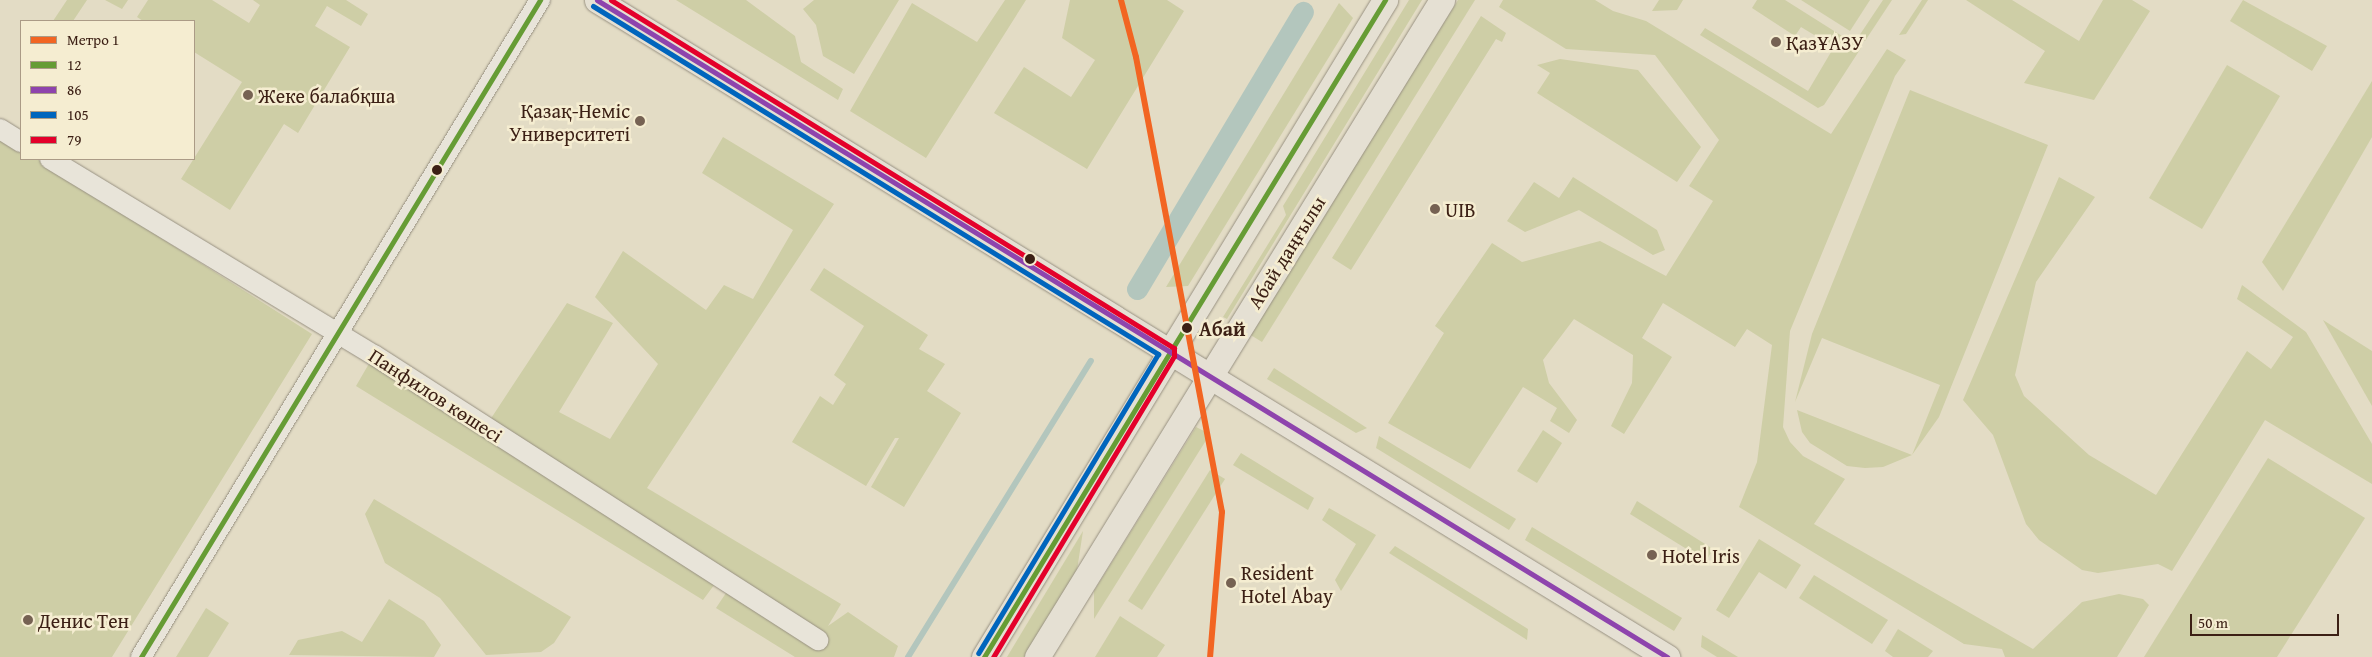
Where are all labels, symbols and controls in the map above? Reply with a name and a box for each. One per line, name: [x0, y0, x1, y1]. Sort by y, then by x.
legend: [20, 20, 195, 160]
text: Метро 1: [67, 29, 119, 50]
place label: ҚазҰАЗУ: [1786, 30, 1864, 54]
marker: ҚазҰАЗУ: [1770, 36, 1782, 48]
text: 12: [67, 54, 81, 75]
text: 86: [67, 79, 81, 100]
place label: Жеке балабқша: [258, 83, 395, 107]
marker: Жеке балабқша: [242, 89, 254, 101]
place label: Қазақ-Неміс Университеті: [509, 98, 630, 145]
text: 105: [67, 104, 89, 125]
marker: Қазақ-Неміс Университеті: [634, 115, 646, 127]
text: 79: [67, 129, 81, 150]
unlabelled marker: [432, 165, 442, 175]
street label: Абай даңғылы: [1242, 191, 1330, 313]
place label: UIB: [1445, 197, 1476, 221]
marker: UIB: [1429, 203, 1441, 215]
unlabelled marker: [1025, 254, 1035, 264]
place label: Абай: [1199, 316, 1245, 340]
marker: Абай: [1179, 320, 1195, 336]
street label: Панфилов көшесі: [365, 343, 507, 447]
place label: Hotel Iris: [1662, 543, 1740, 567]
marker: Hotel Iris: [1646, 549, 1658, 561]
place label: Resident Hotel Abay: [1241, 560, 1333, 607]
marker: Resident Hotel Abay: [1225, 577, 1237, 589]
scale bar: [2192, 604, 2341, 636]
place label: Денис Тен: [38, 608, 129, 632]
text: 50 m: [2198, 612, 2228, 633]
marker: Денис Тен: [22, 614, 34, 626]

